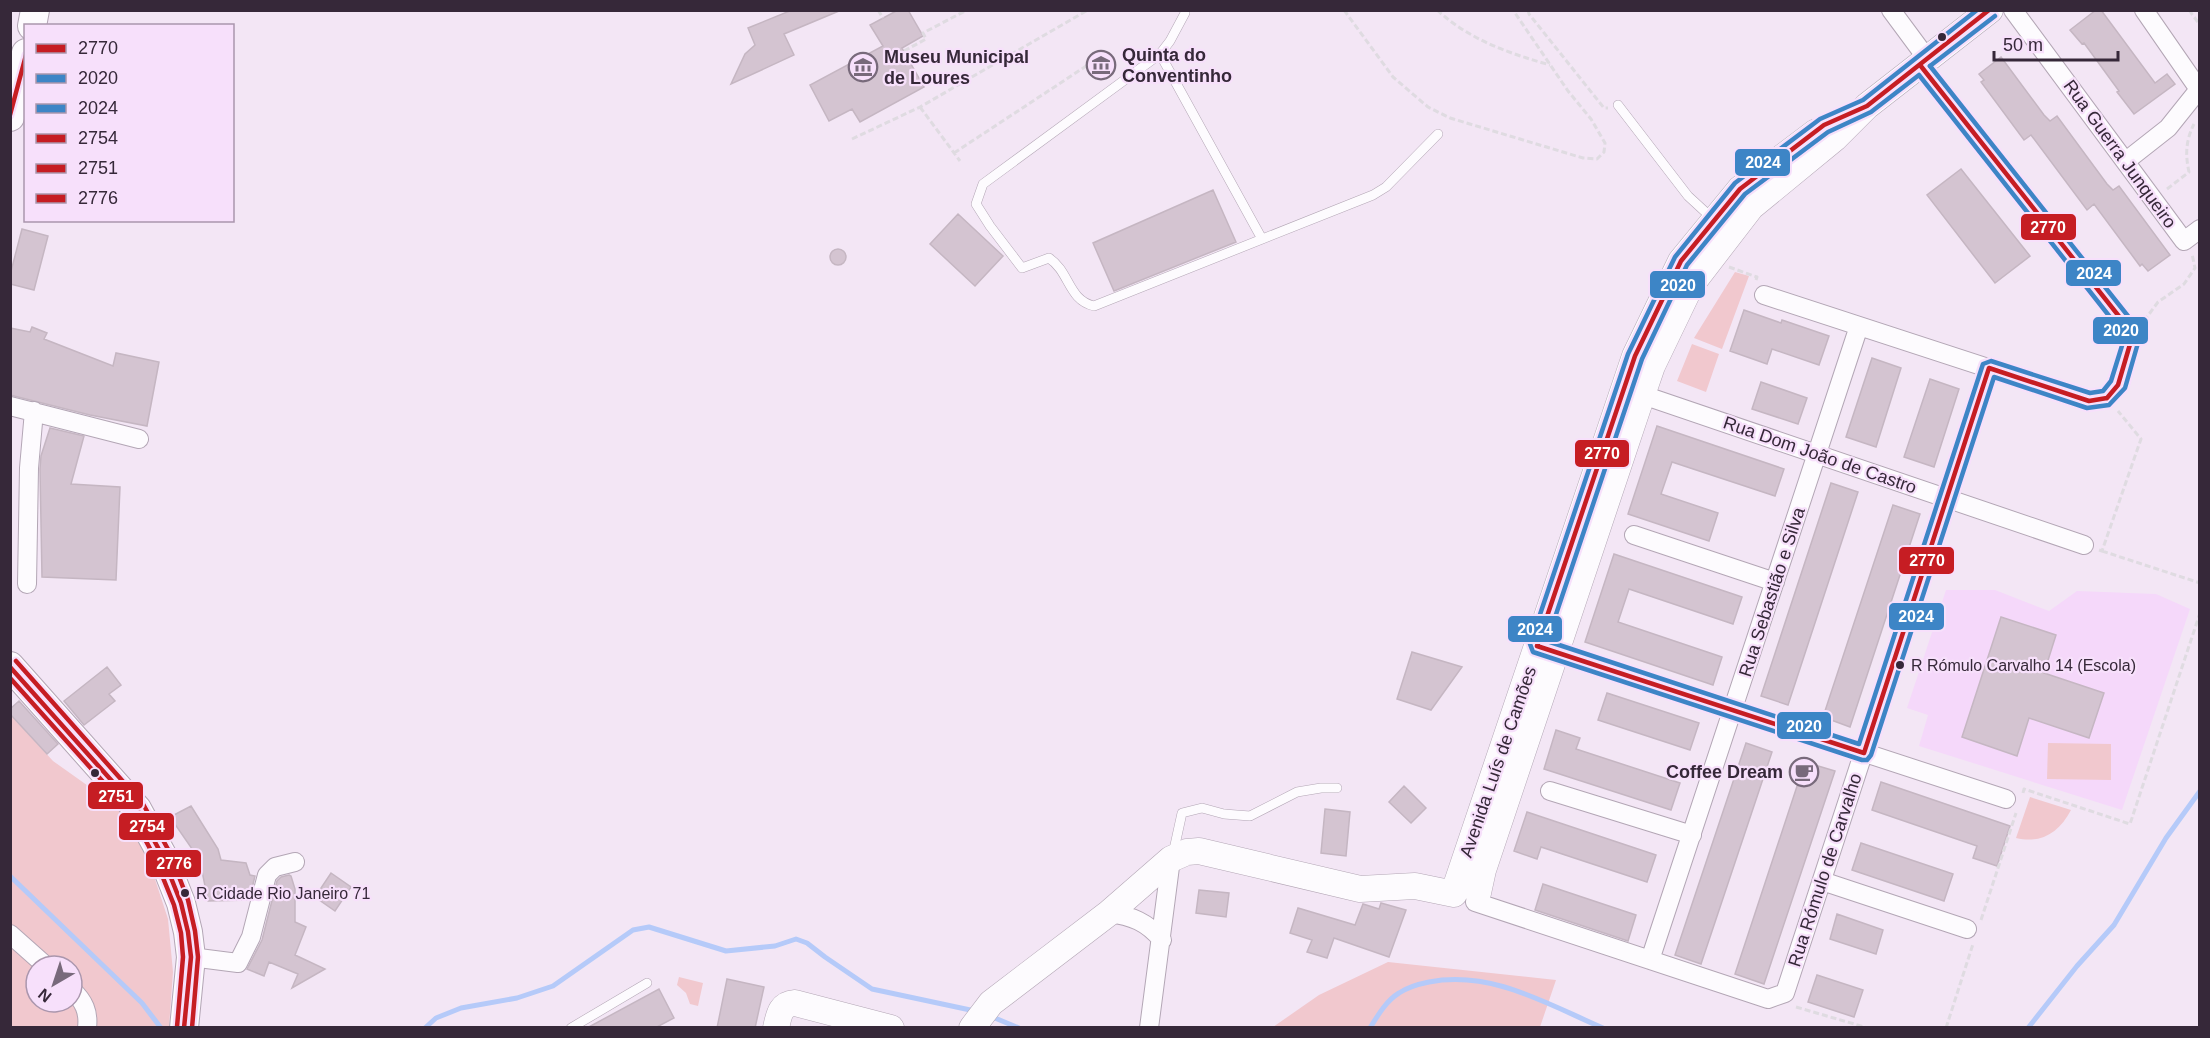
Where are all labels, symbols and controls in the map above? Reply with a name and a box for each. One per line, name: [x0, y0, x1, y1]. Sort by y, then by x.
legend: [24, 24, 234, 222]
scale bar: [1994, 24, 2118, 62]
unlabelled marker: [1936, 31, 1948, 43]
text: 50 m: [2003, 35, 2043, 55]
text: 2770: [78, 38, 118, 58]
place label: Quinta do Conventinho: [1122, 45, 1232, 86]
place label: Museu Municipal de Loures: [884, 47, 1029, 88]
museum icon: Quinta do Conventinho: [1085, 49, 1117, 81]
museum icon: Museu Municipal de Loures: [847, 51, 879, 83]
text: 2020: [78, 68, 118, 88]
street label: Rua Guerra Junqueiro: [2060, 76, 2180, 232]
text: 2024: [78, 98, 118, 118]
text: 2754: [78, 128, 118, 148]
line badge: 2024: [1734, 148, 1791, 177]
text: 2024: [1745, 154, 1781, 171]
text: 2751: [78, 158, 118, 178]
text: 2776: [78, 188, 118, 208]
line badge: 2770: [2020, 213, 2077, 241]
text: 2770: [2030, 219, 2066, 236]
line badge: 2024: [2065, 259, 2122, 287]
text: 2024: [2076, 265, 2112, 282]
line badge: 2020: [1649, 270, 1706, 299]
text: 2020: [1660, 277, 1696, 294]
line badge: 2020: [2092, 316, 2149, 345]
text: 2020: [2103, 322, 2139, 339]
street label: Rua Dom João de Castro: [1721, 412, 1919, 498]
line badge: 2770: [1574, 439, 1630, 468]
text: 2770: [1584, 445, 1620, 462]
street label: Rua Sebastião e Silva: [1735, 504, 1809, 679]
line badge: 2770: [1898, 546, 1955, 575]
text: 2770: [1909, 552, 1945, 569]
line badge: 2024: [1888, 602, 1945, 631]
text: 2024: [1898, 608, 1934, 625]
line badge: 2024: [1507, 615, 1563, 643]
text: 2024: [1517, 621, 1553, 638]
place label: R Rómulo Carvalho 14 (Escola): [1911, 657, 2136, 674]
marker: R Rómulo Carvalho 14 (Escola): [1894, 659, 1906, 671]
street label: Avenida Luís de Camões: [1456, 664, 1540, 860]
line badge: 2020: [1776, 711, 1832, 740]
text: 2020: [1786, 718, 1822, 735]
cafe icon: Coffee Dream: [1788, 756, 1820, 788]
place label: Coffee Dream: [1666, 762, 1783, 782]
unlabelled marker: [89, 767, 101, 779]
street label: Rua Rómulo de Carvalho: [1784, 771, 1866, 969]
line badge: 2751: [87, 781, 144, 810]
text: 2751: [98, 788, 134, 805]
line badge: 2754: [118, 812, 175, 841]
text: 2754: [129, 818, 165, 835]
line badge: 2776: [145, 849, 202, 878]
text: 2776: [156, 855, 192, 872]
place label: R Cidade Rio Janeiro 71: [196, 885, 370, 902]
marker: R Cidade Rio Janeiro 71: [179, 887, 191, 899]
north arrow: [24, 954, 84, 1014]
text: N: [35, 985, 55, 1006]

